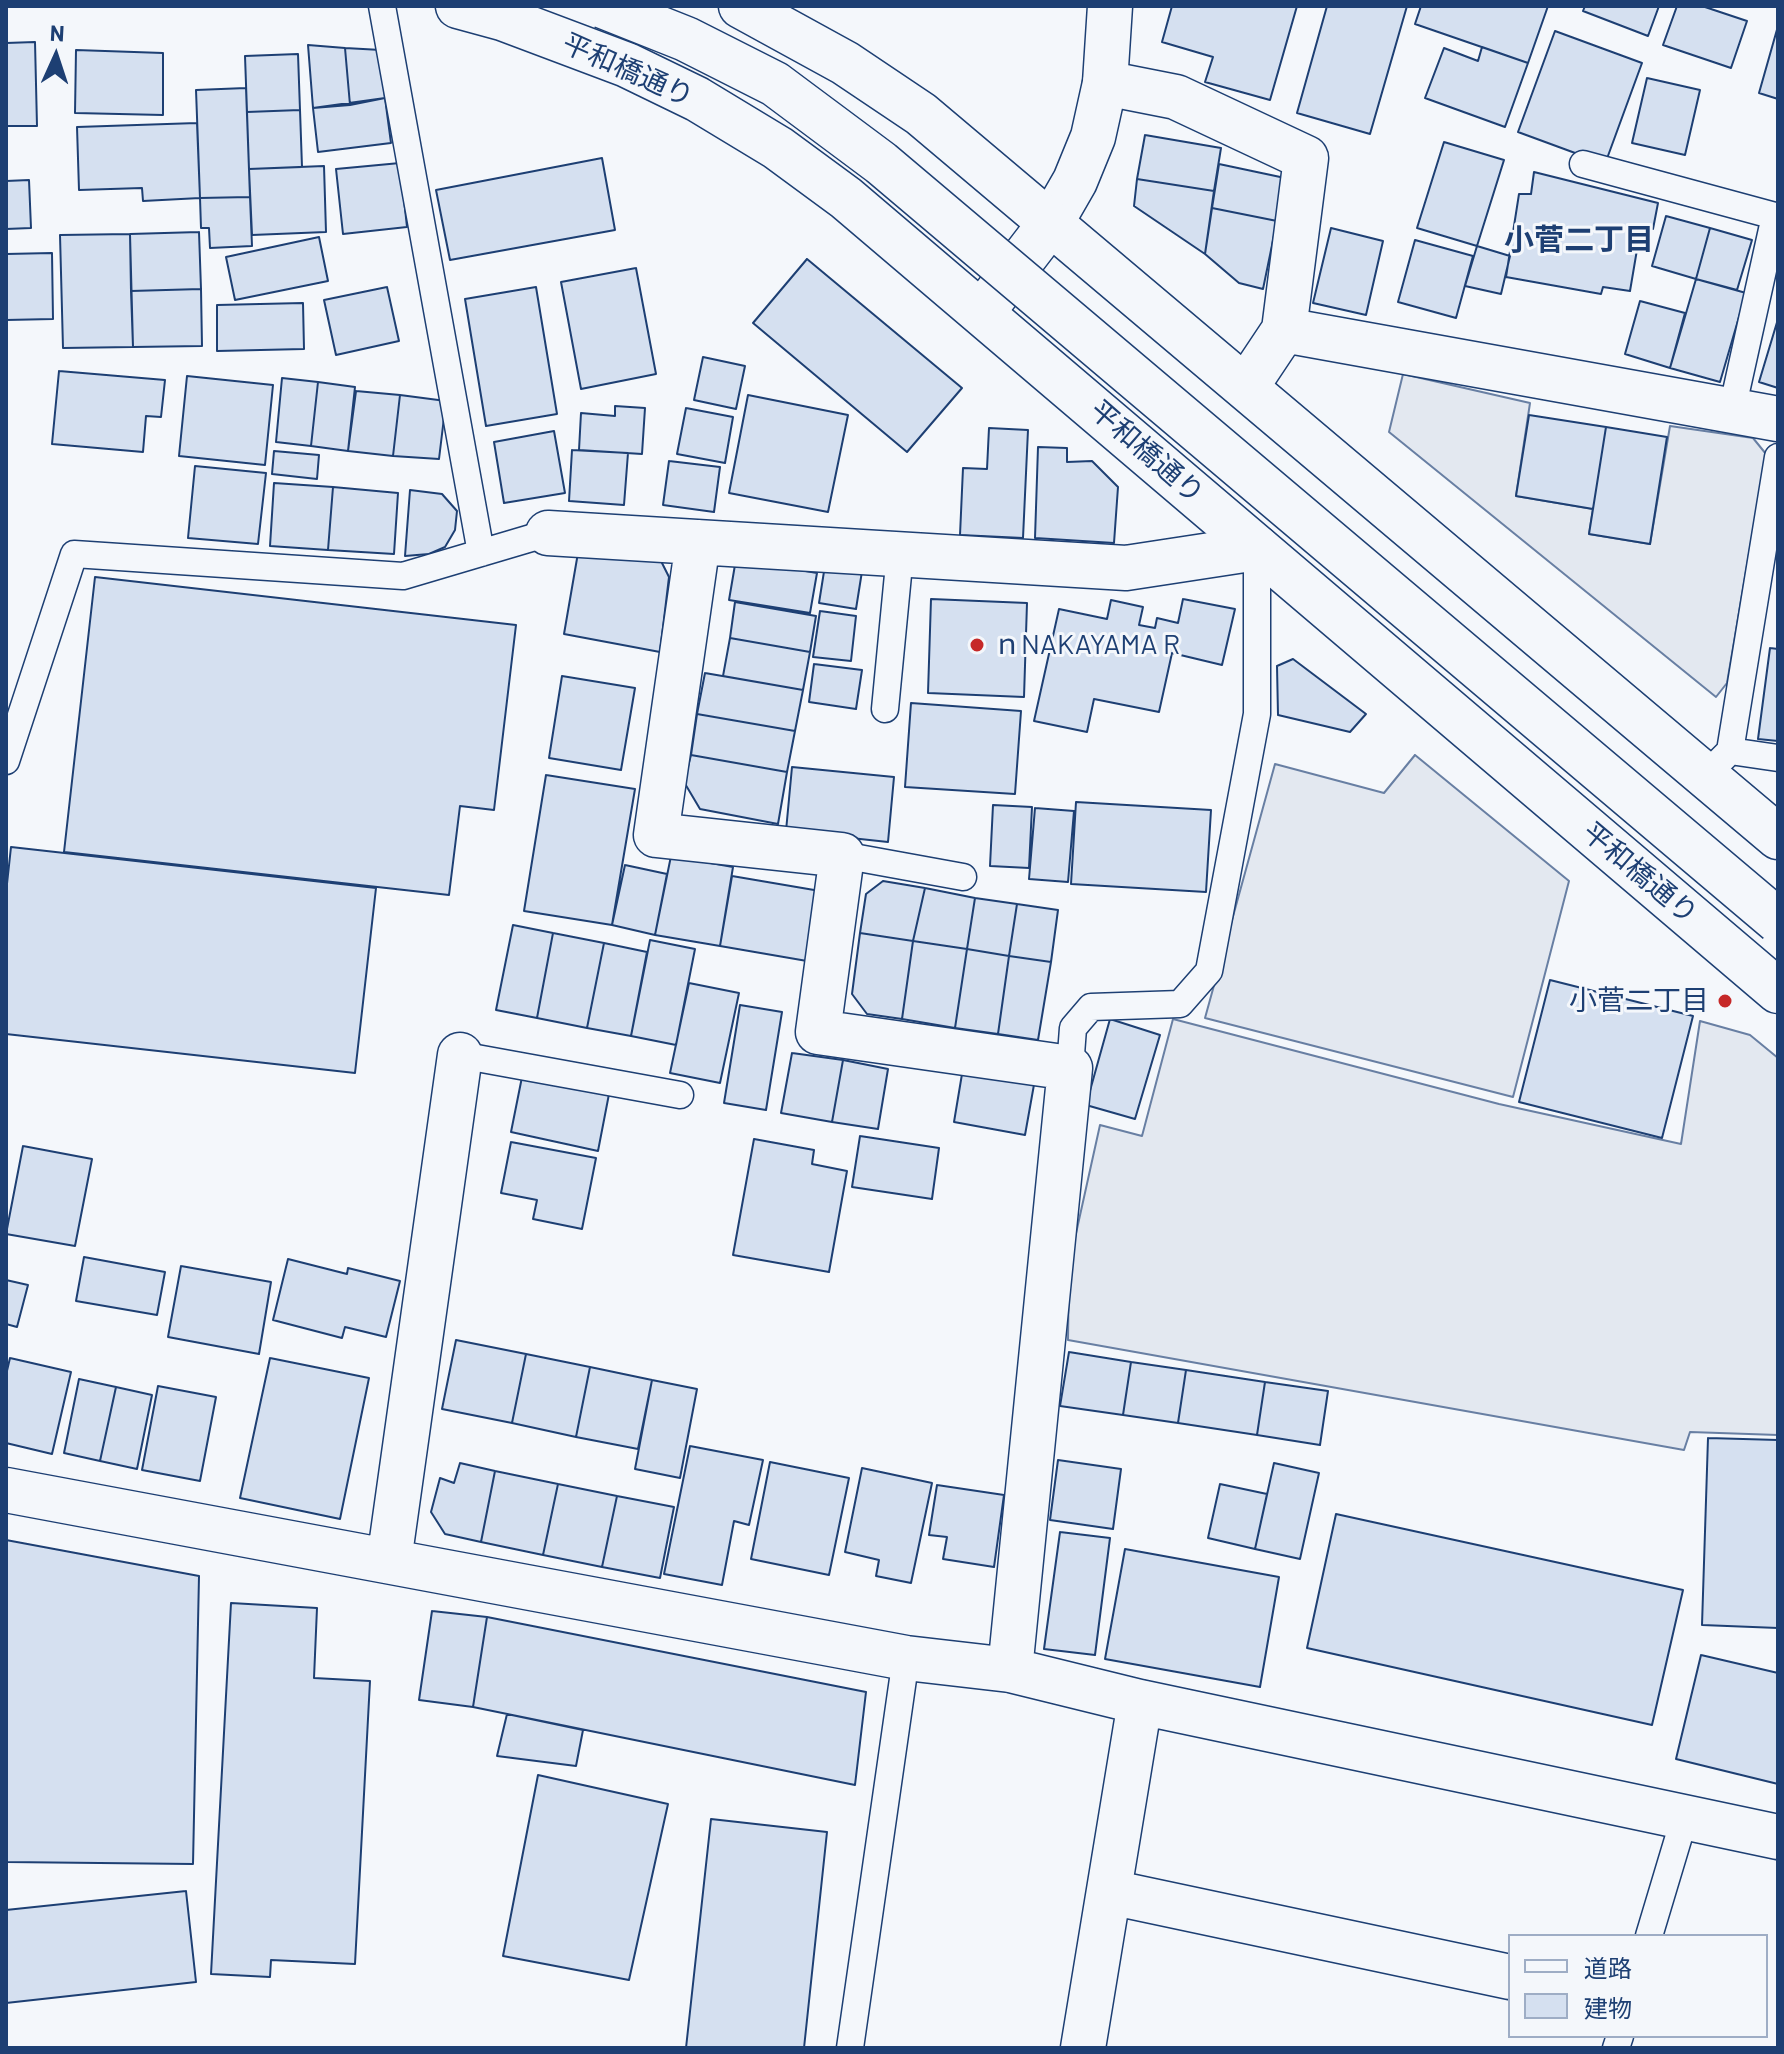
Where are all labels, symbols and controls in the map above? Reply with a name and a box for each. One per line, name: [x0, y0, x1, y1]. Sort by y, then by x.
north arrow: [16, 16, 96, 96]
text: N: [49, 19, 65, 45]
street label: 平和橋通り: [557, 26, 699, 114]
district label: 小菅二丁目: [1504, 222, 1654, 258]
street label: 平和橋通り: [1083, 393, 1211, 511]
place label: ｎNAKAYAMA R: [993, 628, 1180, 662]
marker: ｎNAKAYAMA R: [968, 636, 986, 654]
street label: 平和橋通り: [1576, 815, 1704, 931]
place label: 小菅二丁目: [1569, 984, 1709, 1018]
marker: 小菅二丁目: [1716, 992, 1734, 1010]
legend: [1508, 1934, 1768, 2038]
text: 道路: [1584, 1953, 1632, 1982]
text: 建物: [1584, 1993, 1632, 2022]

